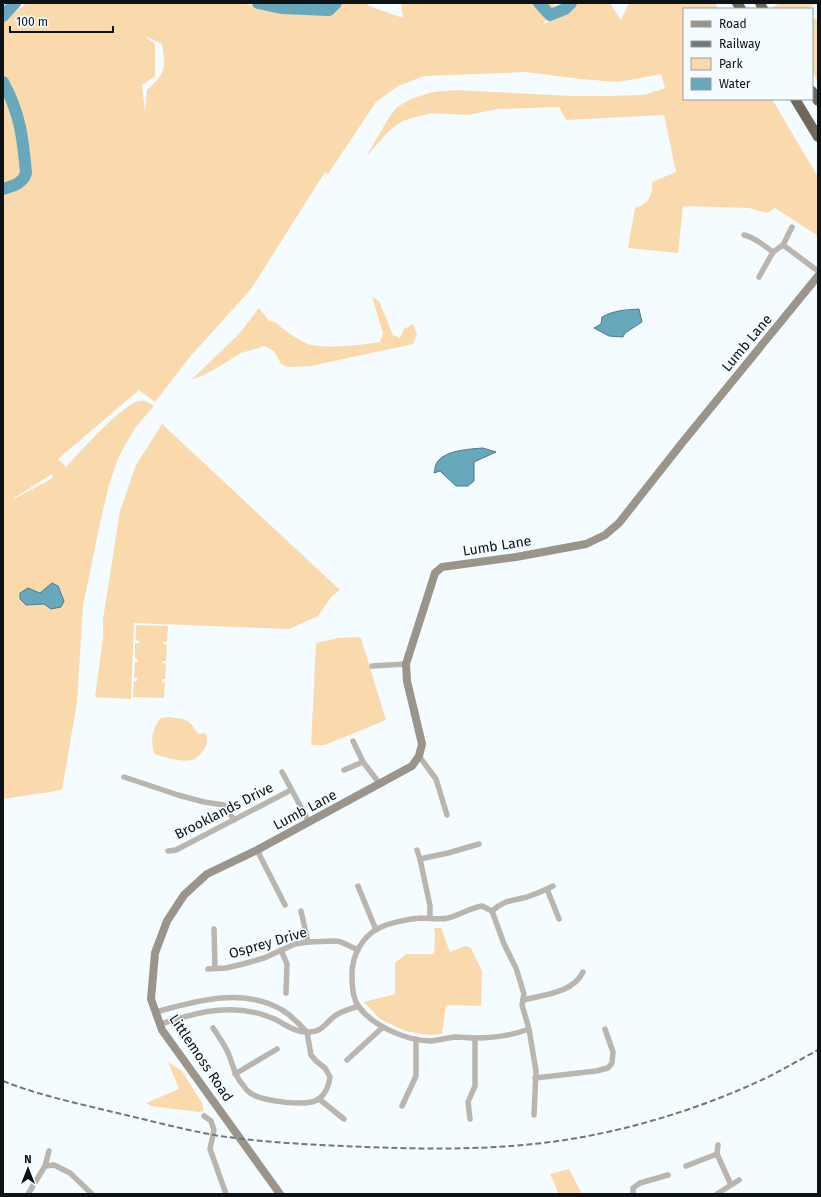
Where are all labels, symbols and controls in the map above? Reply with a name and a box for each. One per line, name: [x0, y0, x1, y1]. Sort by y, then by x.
scale bar: [10, 8, 113, 34]
legend: [683, 8, 813, 100]
text: 100 m: [16, 15, 48, 29]
text: Road: [719, 17, 747, 31]
text: Railway: [719, 37, 760, 51]
text: Park: [719, 57, 743, 71]
text: Water: [719, 77, 751, 91]
street label: Lumb Lane: [718, 311, 776, 375]
street label: Lumb Lane: [461, 532, 533, 560]
street label: Brooklands Drive: [172, 779, 276, 843]
street label: Lumb Lane: [270, 786, 340, 834]
street label: Osprey Drive: [227, 924, 309, 962]
street label: Littlemoss Road: [166, 1011, 236, 1105]
north arrow: [8, 1149, 48, 1189]
text: N: [24, 1153, 32, 1166]

